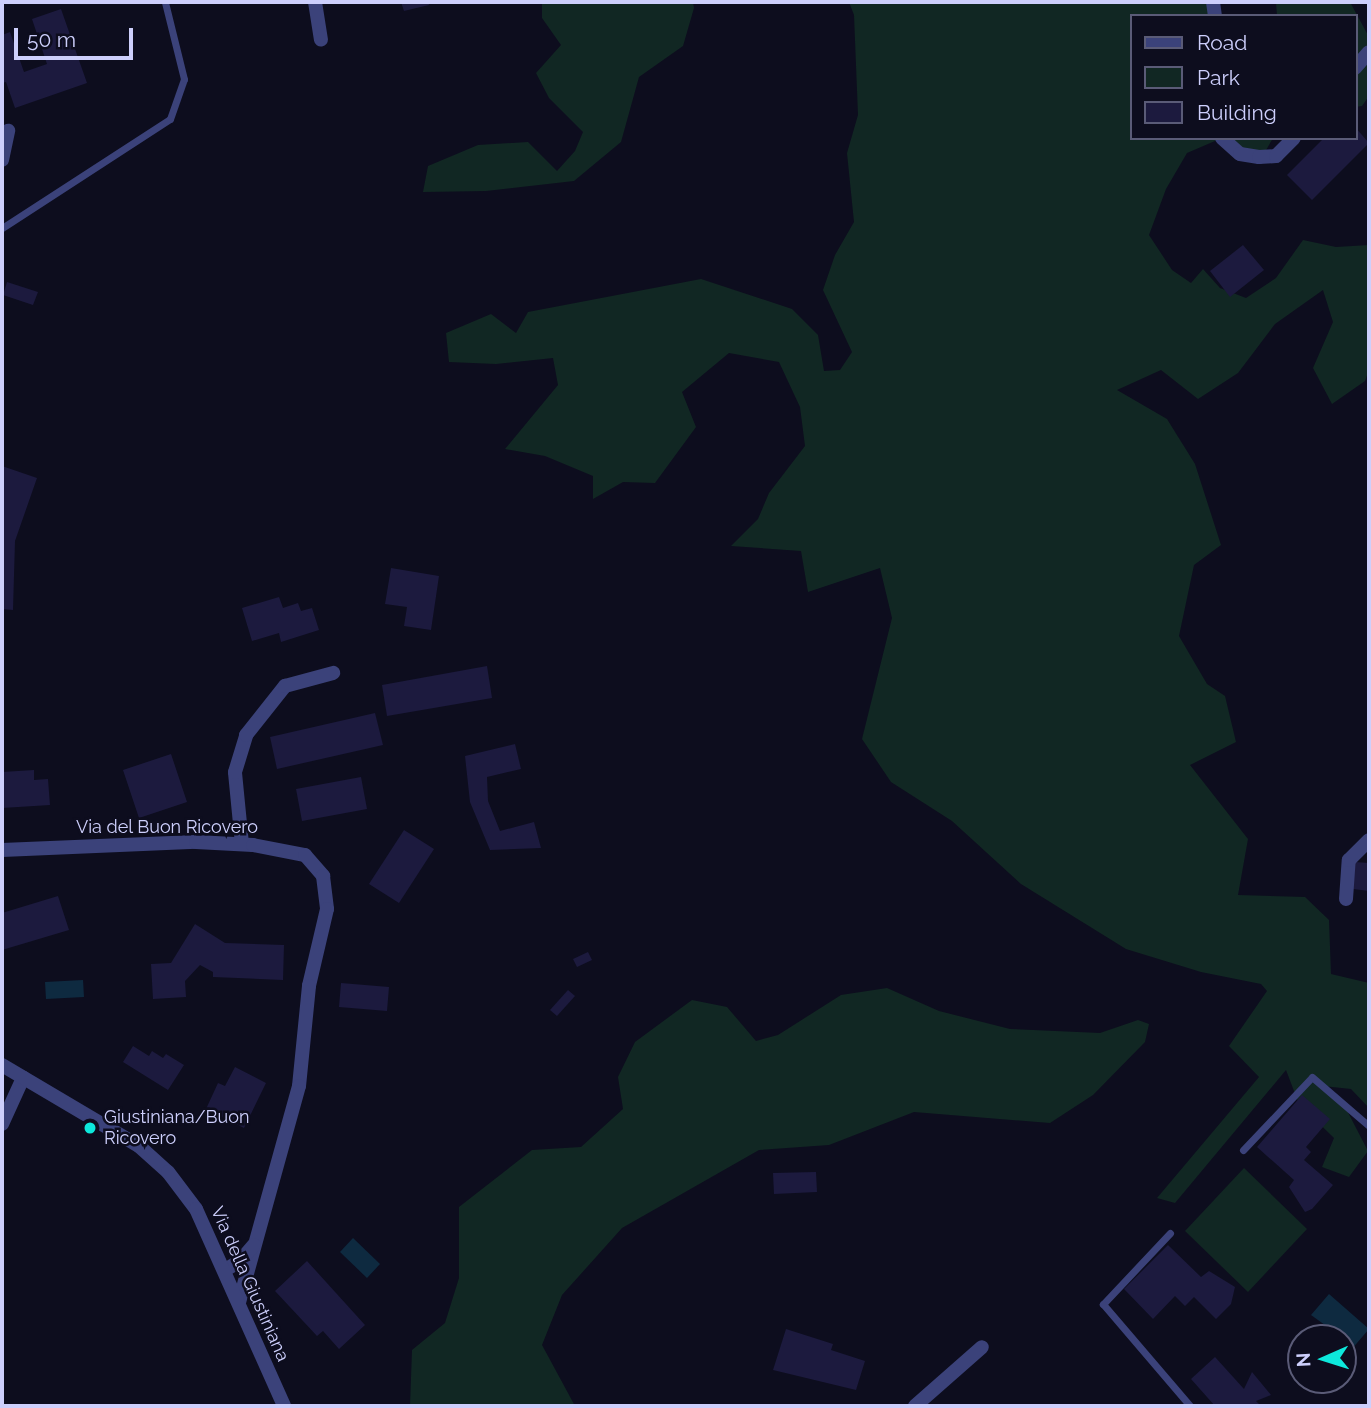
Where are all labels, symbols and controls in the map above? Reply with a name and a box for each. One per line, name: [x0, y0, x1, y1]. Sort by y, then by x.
scale bar: [18, 14, 136, 58]
legend: [1130, 14, 1357, 140]
text: 50 m: [27, 27, 76, 52]
text: Road: [1197, 30, 1247, 55]
text: Park: [1197, 65, 1240, 90]
text: Building: [1197, 100, 1277, 125]
street label: Via del Buon Ricovero: [76, 816, 258, 838]
place label: Giustiniana/Buon Ricovero: [104, 1107, 249, 1150]
marker: Giustiniana/Buon Ricovero: [82, 1120, 98, 1136]
street label: Via della Giustiniana: [206, 1203, 294, 1365]
north arrow: [1287, 1324, 1357, 1394]
text: N: [1292, 1352, 1314, 1368]

